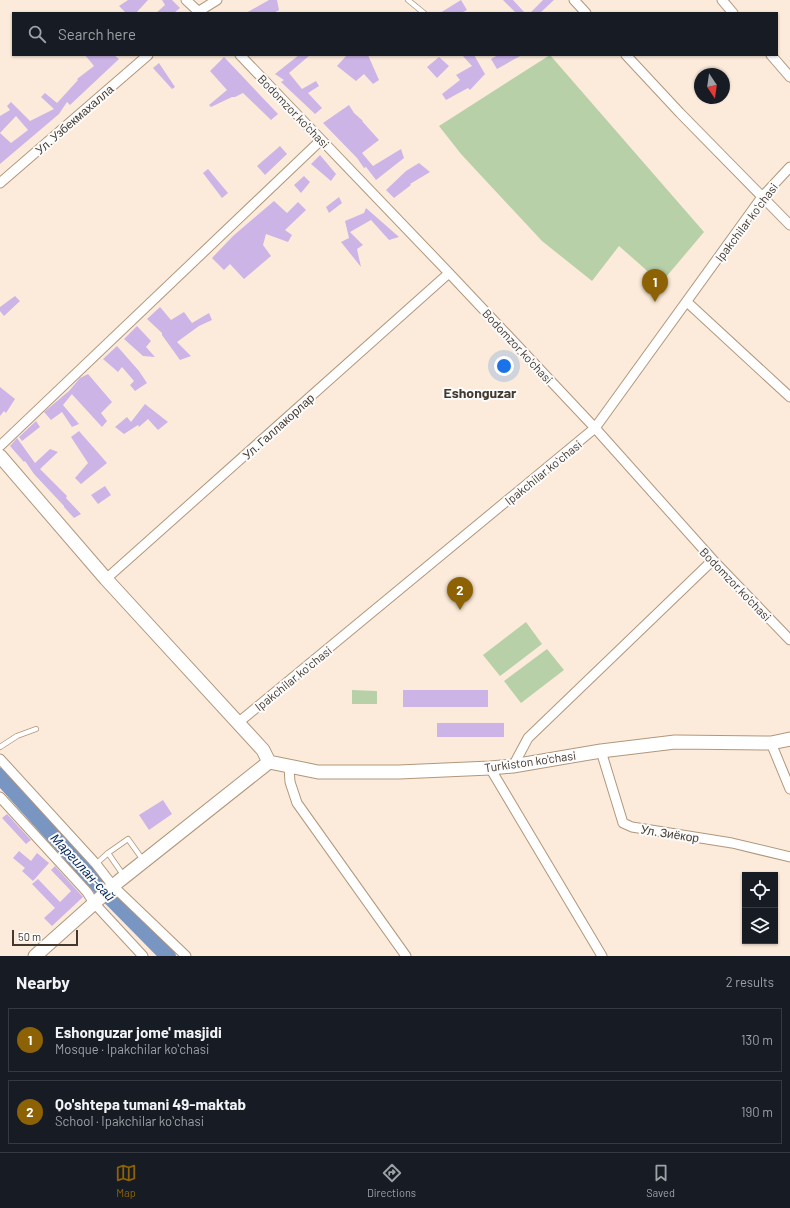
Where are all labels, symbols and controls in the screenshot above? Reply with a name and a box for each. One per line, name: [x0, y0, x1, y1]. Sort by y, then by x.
search box: [12, 12, 778, 56]
icon: search: [26, 23, 48, 45]
text: Search here: [58, 25, 136, 43]
north arrow: [694, 68, 730, 104]
street label: Bodomzor ko'chasi: [255, 71, 333, 151]
street label: Ул. Узбекмахалла: [32, 81, 116, 157]
street label: Ipakchilar koʻchasi: [712, 180, 780, 264]
pin: 1: [642, 269, 668, 302]
street label: Bodomzor ko'chasi: [480, 306, 556, 386]
your location: [494, 356, 514, 376]
district label: Eshonguzar: [444, 384, 517, 401]
street label: Ул. Галлакорлар: [239, 390, 318, 463]
street label: Ipakchilar koʻchasi: [502, 437, 584, 507]
street label: Bodomzor ko'chasi: [697, 544, 775, 624]
pin: 2: [447, 577, 473, 610]
street label: Ipakchilar koʻchasi: [252, 643, 334, 713]
street label: Turkiston ko'chasi: [483, 748, 577, 774]
street label: Ул. Зиёкор: [640, 821, 701, 846]
water label: Маргилан-сай: [48, 830, 118, 904]
map controls: [742, 872, 778, 944]
button: locate: [742, 872, 778, 908]
button: layers: [742, 908, 778, 944]
scale bar: [12, 928, 78, 947]
text: 50 m: [18, 930, 41, 943]
text: Nearby: [16, 972, 70, 992]
text: 2 results: [726, 974, 774, 990]
text: Eshonguzar jome' masjidi: [55, 1023, 222, 1041]
text: 1: [28, 1032, 32, 1048]
text: 130 m: [741, 1032, 773, 1048]
text: Mosque · Ipakchilar koʻchasi: [55, 1041, 209, 1057]
text: Qo'shtepa tumani 49-maktab: [55, 1095, 246, 1113]
text: 2: [26, 1104, 34, 1120]
text: 190 m: [741, 1104, 773, 1120]
text: School · Ipakchilar koʻchasi: [55, 1113, 204, 1129]
tab: Map: [115, 1162, 137, 1199]
tab: Directions: [367, 1162, 416, 1199]
tab: Saved: [646, 1162, 675, 1199]

